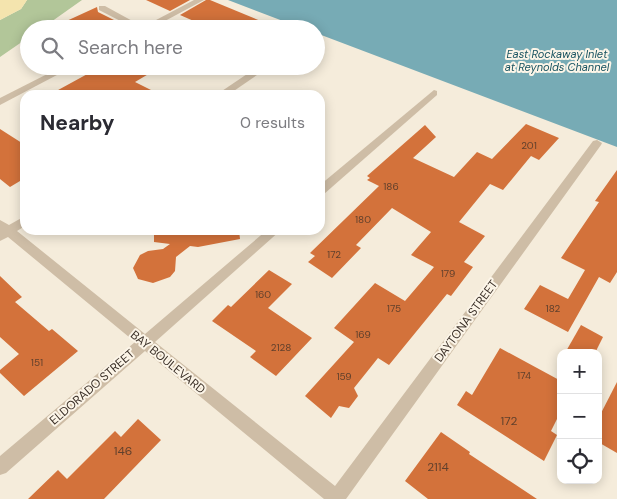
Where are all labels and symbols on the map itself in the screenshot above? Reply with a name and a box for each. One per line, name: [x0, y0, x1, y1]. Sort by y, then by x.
water label: East Rockaway Inlet at Reynolds Channel: [505, 47, 610, 74]
house number: 201: [521, 139, 537, 152]
house number: 186: [383, 180, 399, 193]
house number: 180: [355, 213, 371, 226]
house number: 172: [327, 248, 341, 261]
house number: 179: [441, 267, 455, 280]
street label: DAYTONA STREET: [431, 277, 501, 365]
house number: 160: [255, 288, 271, 301]
house number: 175: [387, 302, 401, 315]
house number: 182: [546, 302, 561, 315]
street label: BAY BOULEVARD: [127, 327, 209, 397]
house number: 169: [355, 328, 371, 341]
house number: 2128: [271, 341, 291, 354]
street label: ELDORADO STREET: [46, 346, 138, 428]
house number: 151: [31, 356, 43, 369]
house number: 174: [517, 369, 531, 382]
house number: 159: [336, 370, 352, 383]
house number: 172: [501, 413, 517, 429]
house number: 146: [114, 443, 132, 459]
house number: 2114: [427, 459, 449, 475]

